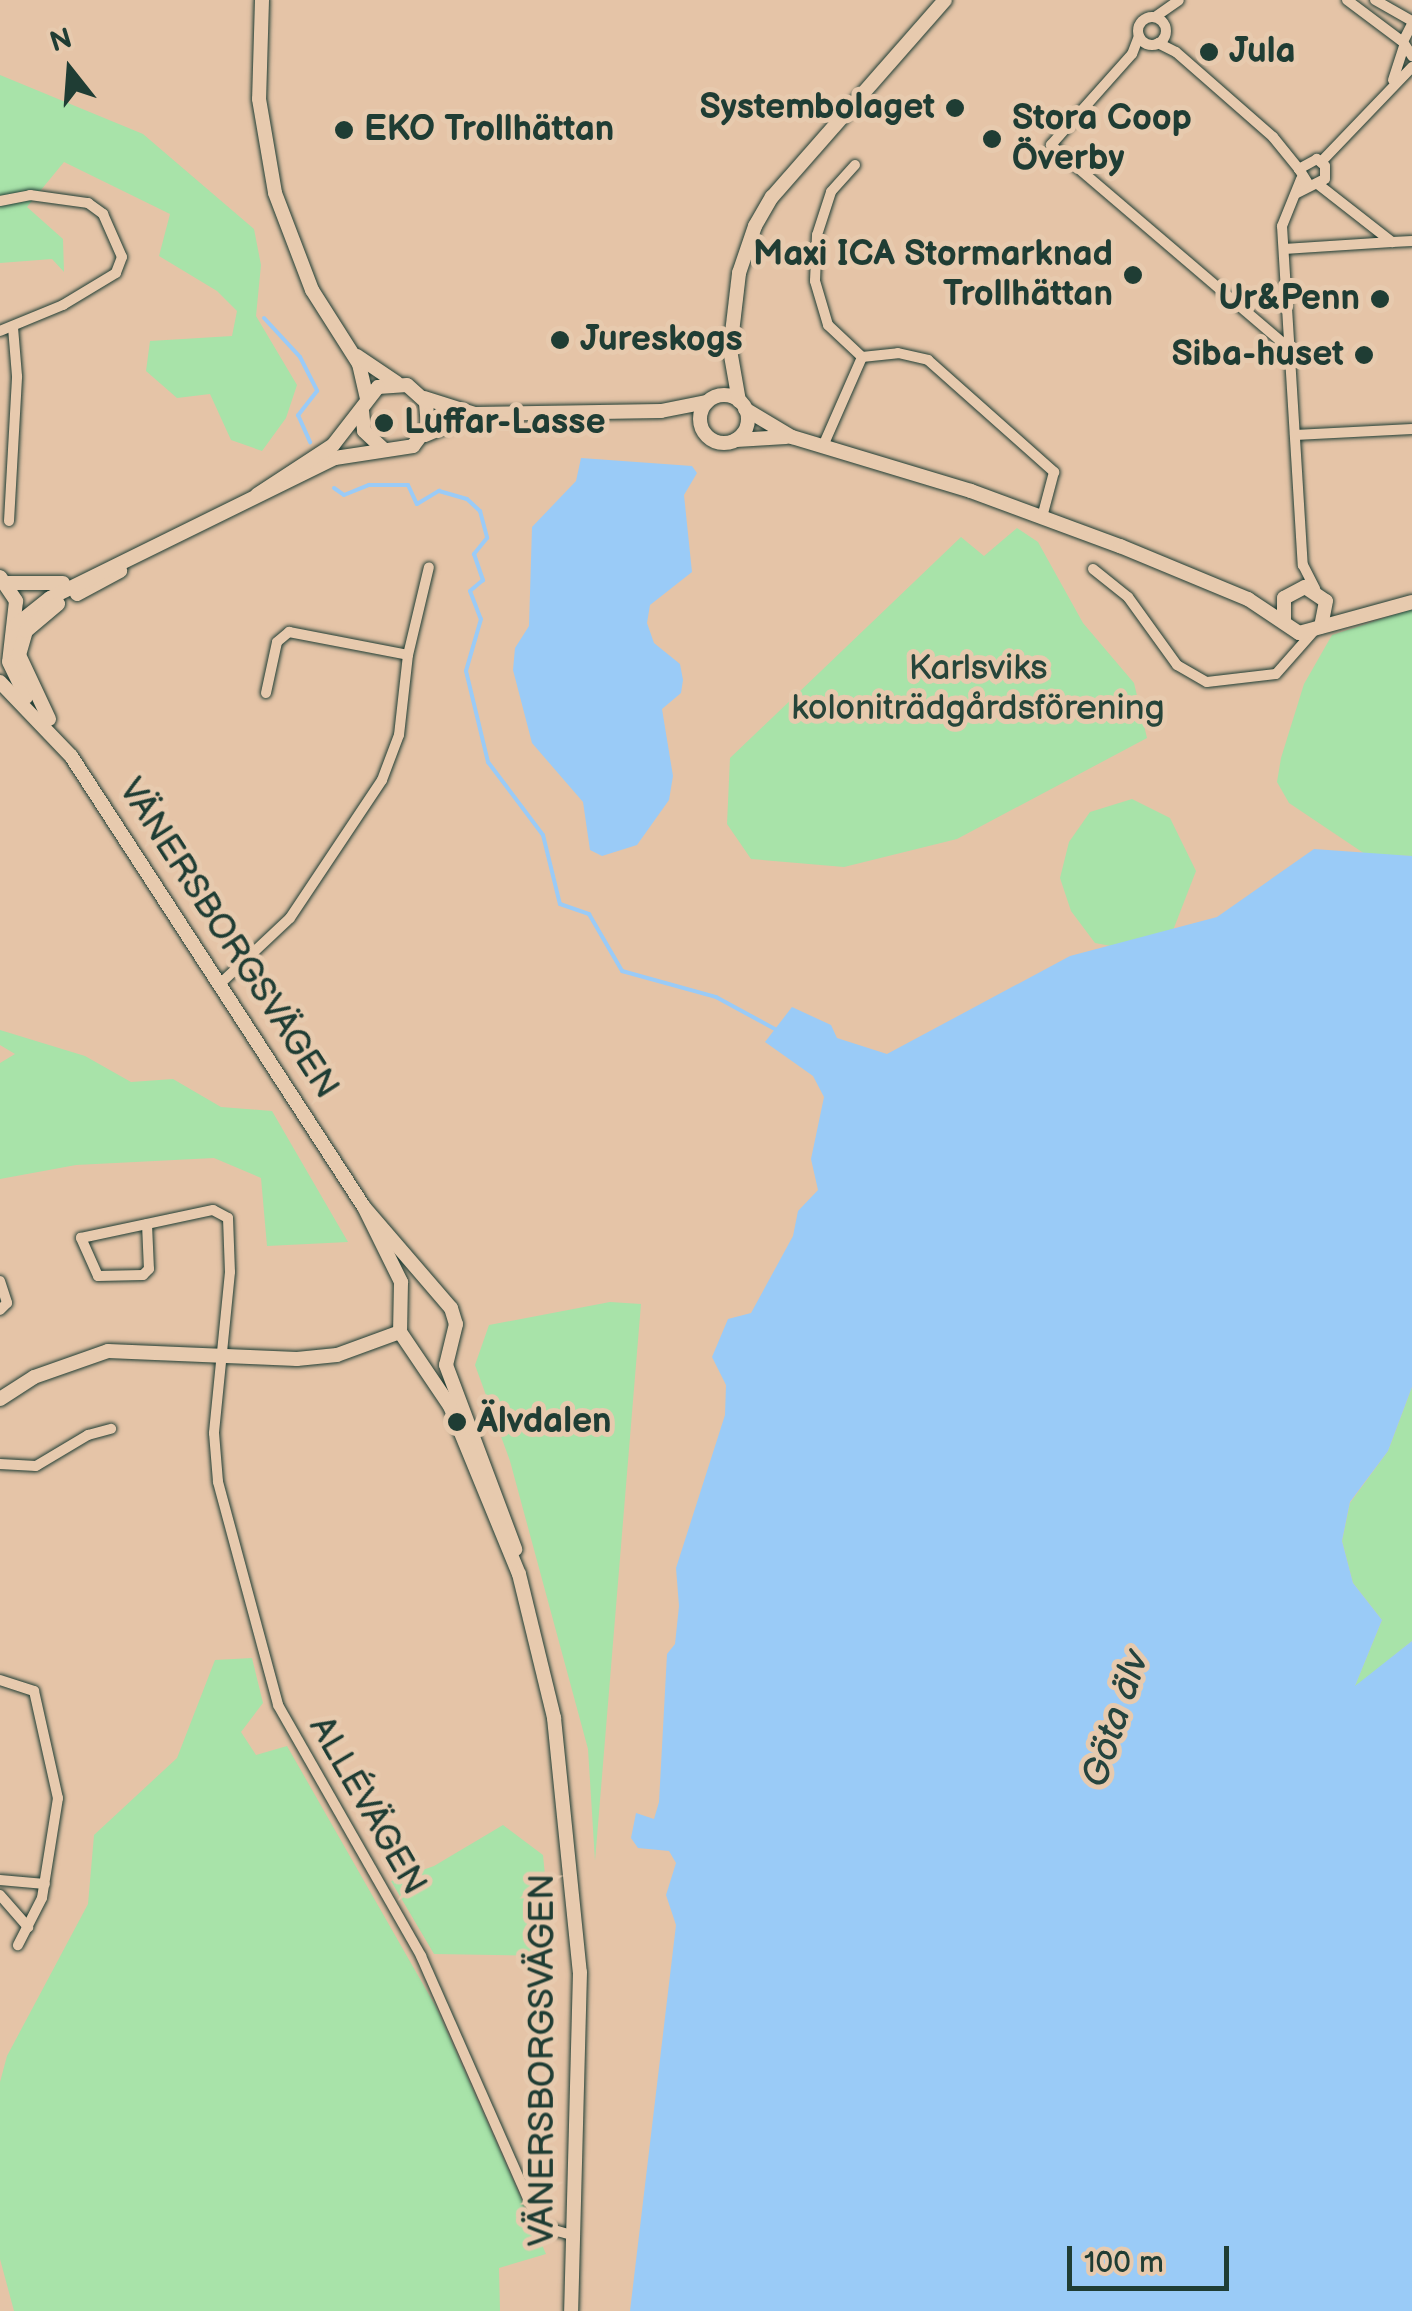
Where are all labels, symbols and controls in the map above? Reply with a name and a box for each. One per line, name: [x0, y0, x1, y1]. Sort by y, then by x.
north arrow: [20, 20, 120, 120]
text: N: [46, 22, 76, 60]
place label: Jula: [1229, 31, 1296, 73]
marker: Jula: [1198, 41, 1220, 63]
place label: Systembolaget: [699, 87, 935, 129]
marker: Systembolaget: [944, 97, 966, 119]
place label: Stora Coop Överby: [1012, 98, 1192, 180]
place label: EKO Trollhättan: [364, 109, 614, 151]
marker: EKO Trollhättan: [333, 119, 355, 141]
marker: Stora Coop Överby: [981, 128, 1003, 150]
place label: Maxi ICA Stormarknad Trollhättan: [753, 234, 1113, 316]
marker: Maxi ICA Stormarknad Trollhättan: [1122, 264, 1144, 286]
place label: Ur&Penn: [1218, 278, 1360, 320]
marker: Ur&Penn: [1369, 288, 1391, 310]
place label: Jureskogs: [580, 319, 743, 361]
marker: Jureskogs: [549, 329, 571, 351]
place label: Siba-huset: [1172, 334, 1344, 376]
marker: Siba-huset: [1353, 344, 1375, 366]
place label: Luffar-Lasse: [404, 402, 606, 444]
marker: Luffar-Lasse: [373, 412, 395, 434]
park label: Karlsviks koloniträdgårdsförening: [791, 648, 1165, 730]
street label: VÄNERSBORGSVÄGEN: [109, 771, 347, 1107]
place label: Älvdalen: [477, 1401, 612, 1443]
marker: Älvdalen: [446, 1411, 468, 1433]
water label: Göta älv: [1073, 1645, 1159, 1793]
street label: ALLÉVÄGEN: [299, 1710, 435, 1902]
street label: VÄNERSBORGSVÄGEN: [522, 1874, 564, 2246]
scale bar: [1072, 2226, 1234, 2288]
text: 100 m: [1084, 2245, 1164, 2281]

